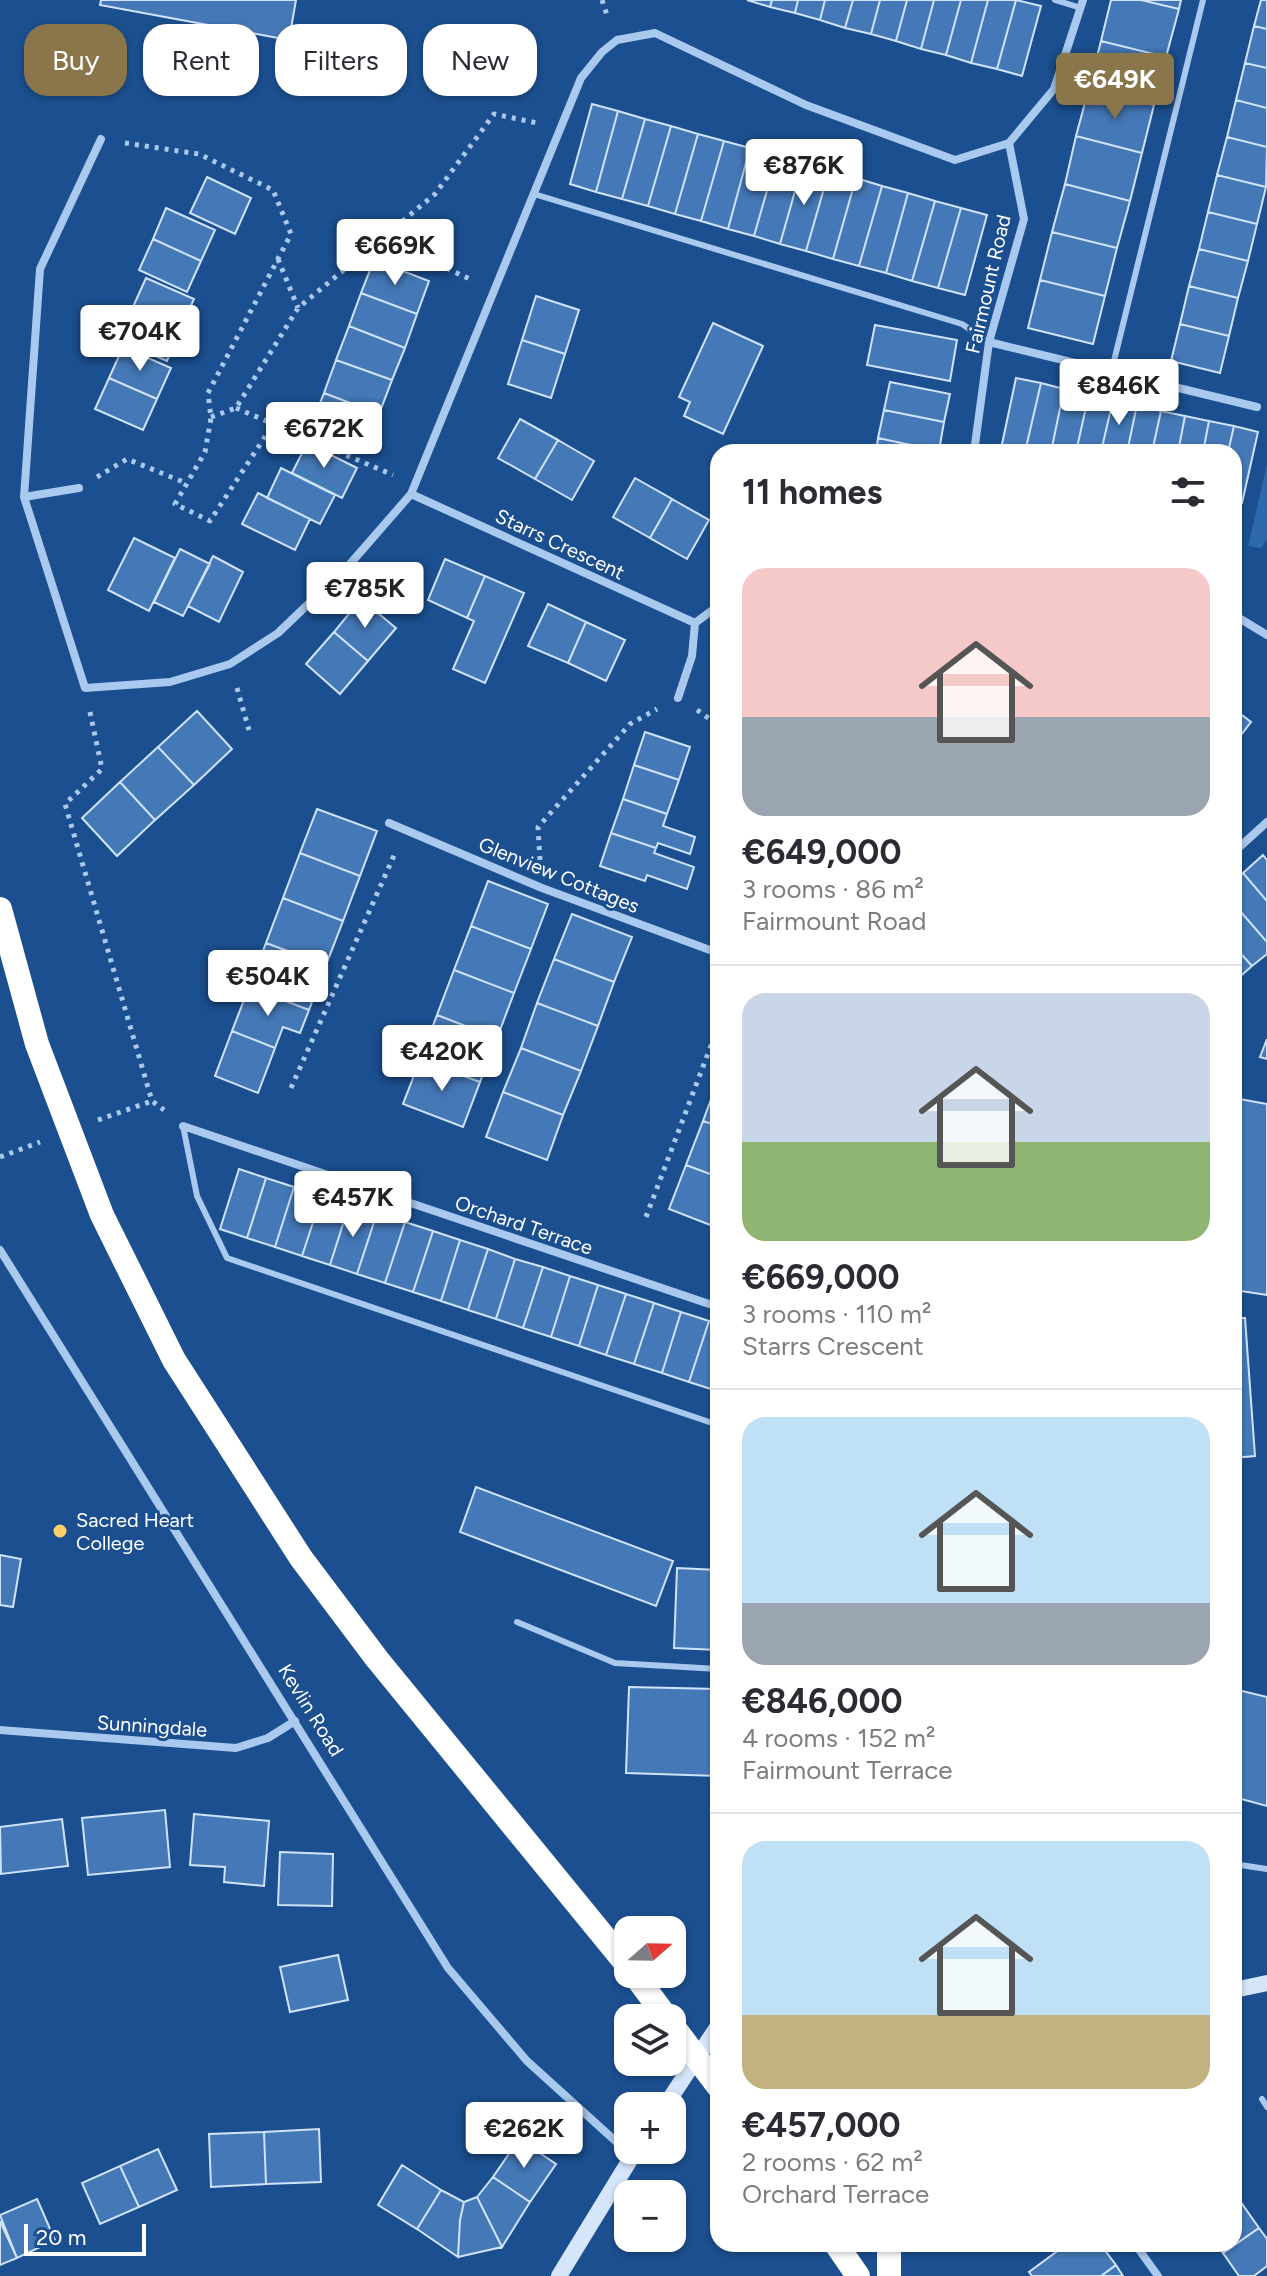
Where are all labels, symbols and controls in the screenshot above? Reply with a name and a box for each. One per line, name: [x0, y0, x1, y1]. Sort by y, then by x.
chip: Buy: [24, 24, 127, 96]
chip: Rent: [143, 24, 259, 96]
chip: Filters: [275, 24, 407, 96]
chip: New: [423, 24, 537, 96]
pin: €649K: [1059, 53, 1171, 121]
text: €649K: [1074, 63, 1156, 95]
pin: €876K: [748, 139, 860, 207]
text: €876K: [764, 149, 844, 181]
street label: Fairmount Road: [960, 212, 1016, 356]
pin: €669K: [339, 219, 451, 287]
text: €669K: [355, 229, 435, 261]
pin: €704K: [84, 305, 196, 373]
text: €704K: [98, 315, 182, 347]
pin: €846K: [1063, 359, 1175, 427]
text: €846K: [1078, 369, 1160, 401]
pin: €672K: [268, 402, 380, 470]
text: €672K: [284, 412, 364, 444]
icon: filters: [1166, 470, 1210, 514]
text: 11 homes: [742, 472, 882, 513]
street label: Starrs Crescent: [492, 504, 628, 584]
pin: €785K: [309, 562, 421, 630]
text: €785K: [325, 572, 405, 604]
icon: home: [904, 620, 1048, 764]
street label: Glenview Cottages: [475, 832, 643, 918]
text: €649,000: [742, 832, 901, 873]
text: 3 rooms · 86 m²: [742, 873, 924, 905]
text: Fairmount Road: [742, 905, 926, 937]
pin: €504K: [212, 950, 324, 1018]
text: €504K: [226, 960, 310, 992]
pin: €420K: [386, 1025, 498, 1093]
text: €420K: [400, 1035, 484, 1067]
icon: home: [904, 1045, 1048, 1189]
pin: €457K: [297, 1171, 409, 1239]
text: €457K: [312, 1181, 394, 1213]
street label: Orchard Terrace: [452, 1190, 596, 1260]
text: €669,000: [742, 1257, 900, 1298]
text: 3 rooms · 110 m²: [742, 1298, 931, 1330]
text: Starrs Crescent: [742, 1330, 924, 1362]
icon: home: [904, 1469, 1048, 1613]
place label: Sacred Heart College: [76, 1508, 194, 1555]
marker: Sacred Heart College: [51, 1522, 69, 1540]
street label: Kevlin Road: [273, 1659, 349, 1761]
text: €846,000: [742, 1681, 903, 1722]
street label: Sunningdale: [96, 1710, 208, 1742]
text: 4 rooms · 152 m²: [742, 1722, 935, 1754]
text: Fairmount Terrace: [742, 1754, 953, 1786]
icon: home: [904, 1893, 1048, 2037]
north arrow: [614, 1916, 686, 1988]
map controls: [614, 1916, 686, 2252]
button: layers: [614, 2004, 686, 2076]
button: +: [614, 2092, 686, 2164]
pin: €262K: [468, 2102, 580, 2170]
text: €457,000: [742, 2105, 901, 2146]
text: €262K: [484, 2112, 564, 2144]
text: 2 rooms · 62 m²: [742, 2146, 923, 2178]
text: Orchard Terrace: [742, 2178, 929, 2210]
button: −: [614, 2180, 686, 2252]
scale bar: [24, 2220, 146, 2256]
text: 20 m: [36, 2224, 87, 2251]

